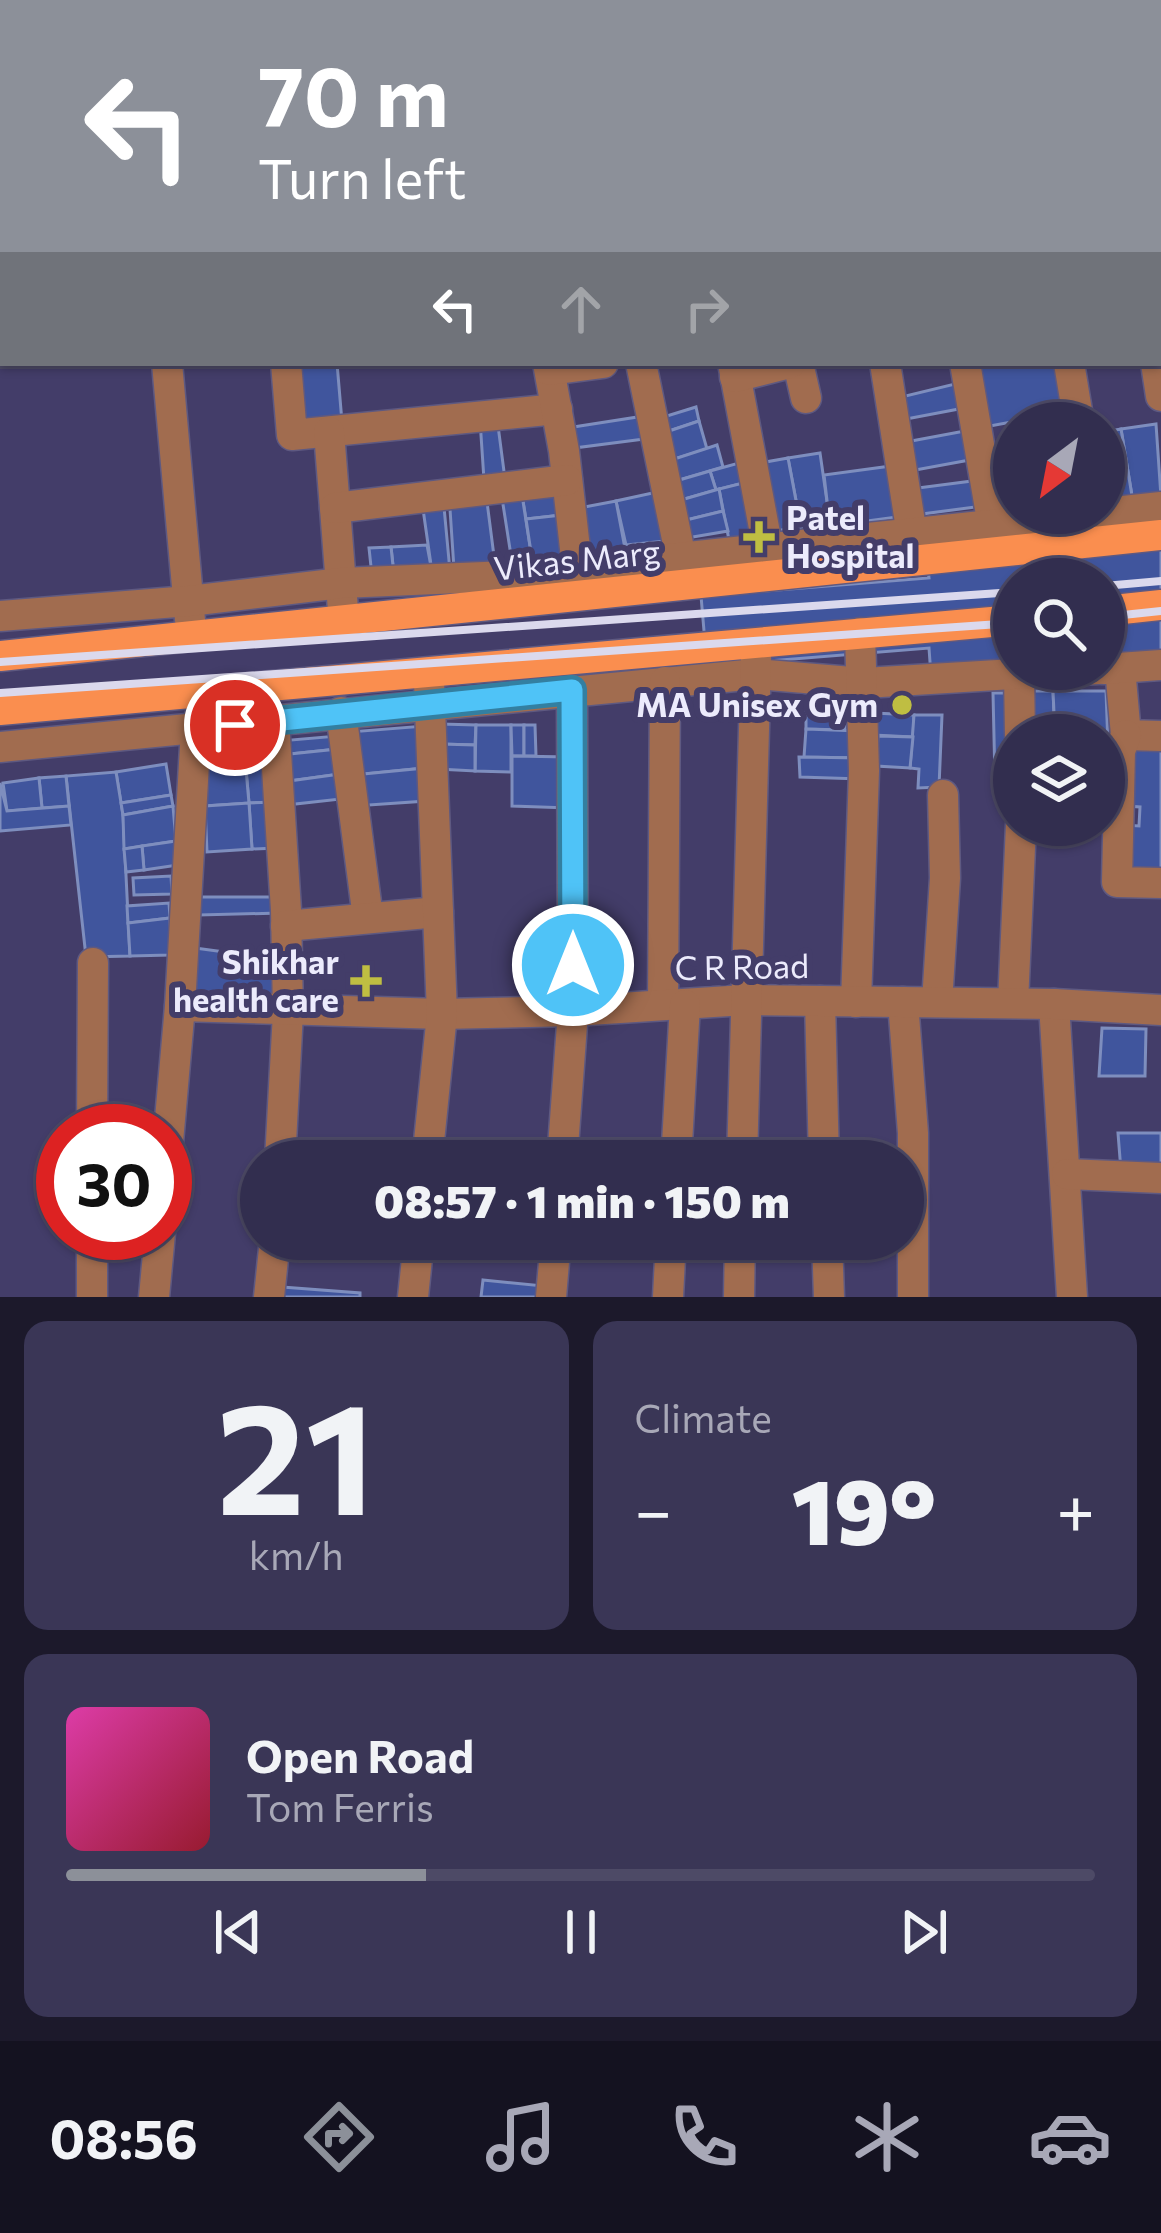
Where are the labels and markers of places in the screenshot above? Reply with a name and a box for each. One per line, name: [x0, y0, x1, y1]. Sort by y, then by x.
place label: Patel Hospital: [786, 496, 915, 575]
marker: Patel Hospital: [743, 521, 775, 553]
pin: [184, 674, 286, 776]
place label: MA Unisex Gym: [636, 683, 878, 724]
marker: MA Unisex Gym: [889, 692, 915, 718]
place label: Shikhar health care: [173, 940, 339, 1019]
marker: Shikhar health care: [350, 965, 382, 997]

